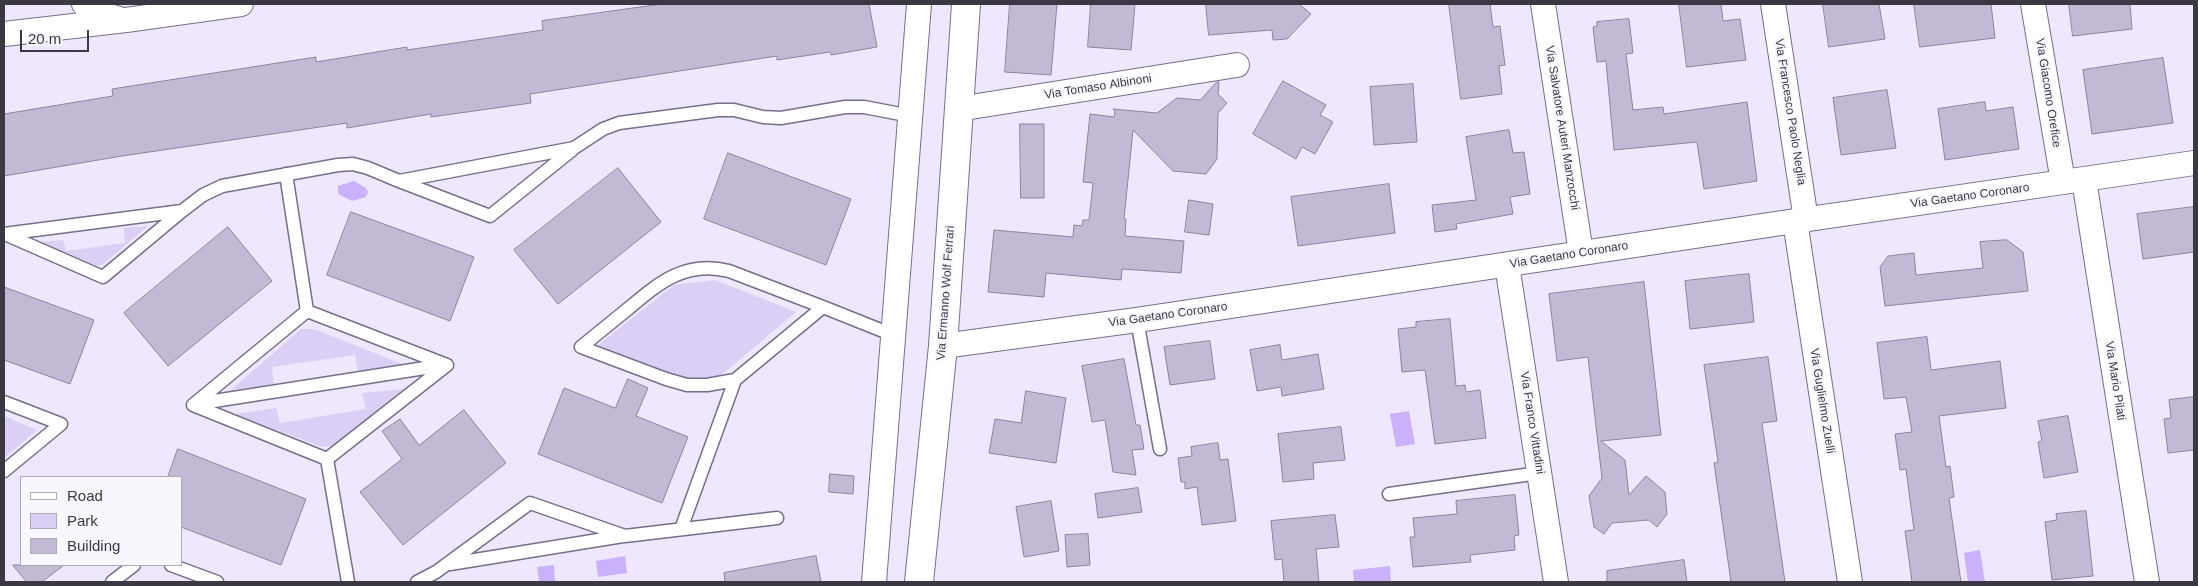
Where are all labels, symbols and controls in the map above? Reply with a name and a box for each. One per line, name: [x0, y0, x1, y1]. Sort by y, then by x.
scale bar: [22, 20, 91, 52]
text: 20 m: [28, 30, 61, 47]
street label: Via Giacomo Orefice: [2032, 37, 2064, 149]
street label: Via Francesco Paolo Neglia: [1771, 38, 1809, 186]
street label: Via Salvatore Auteri Manzocchi: [1542, 45, 1582, 211]
street label: Via Tomaso Albinoni: [1043, 71, 1153, 103]
street label: Via Gaetano Coronaro: [1910, 181, 2030, 211]
street label: Via Ermanno Wolf Ferrari: [934, 225, 958, 361]
street label: Via Gaetano Coronaro: [1509, 239, 1629, 271]
street label: Via Gaetano Coronaro: [1108, 300, 1228, 330]
street label: Via Mario Pilati: [2102, 340, 2128, 422]
street label: Via Guglielmo Zuelli: [1807, 347, 1837, 455]
street label: Via Franco Vittadini: [1517, 371, 1547, 475]
legend: [20, 476, 182, 566]
text: Road: [67, 487, 103, 504]
text: Park: [67, 512, 98, 529]
text: Building: [67, 537, 120, 554]

